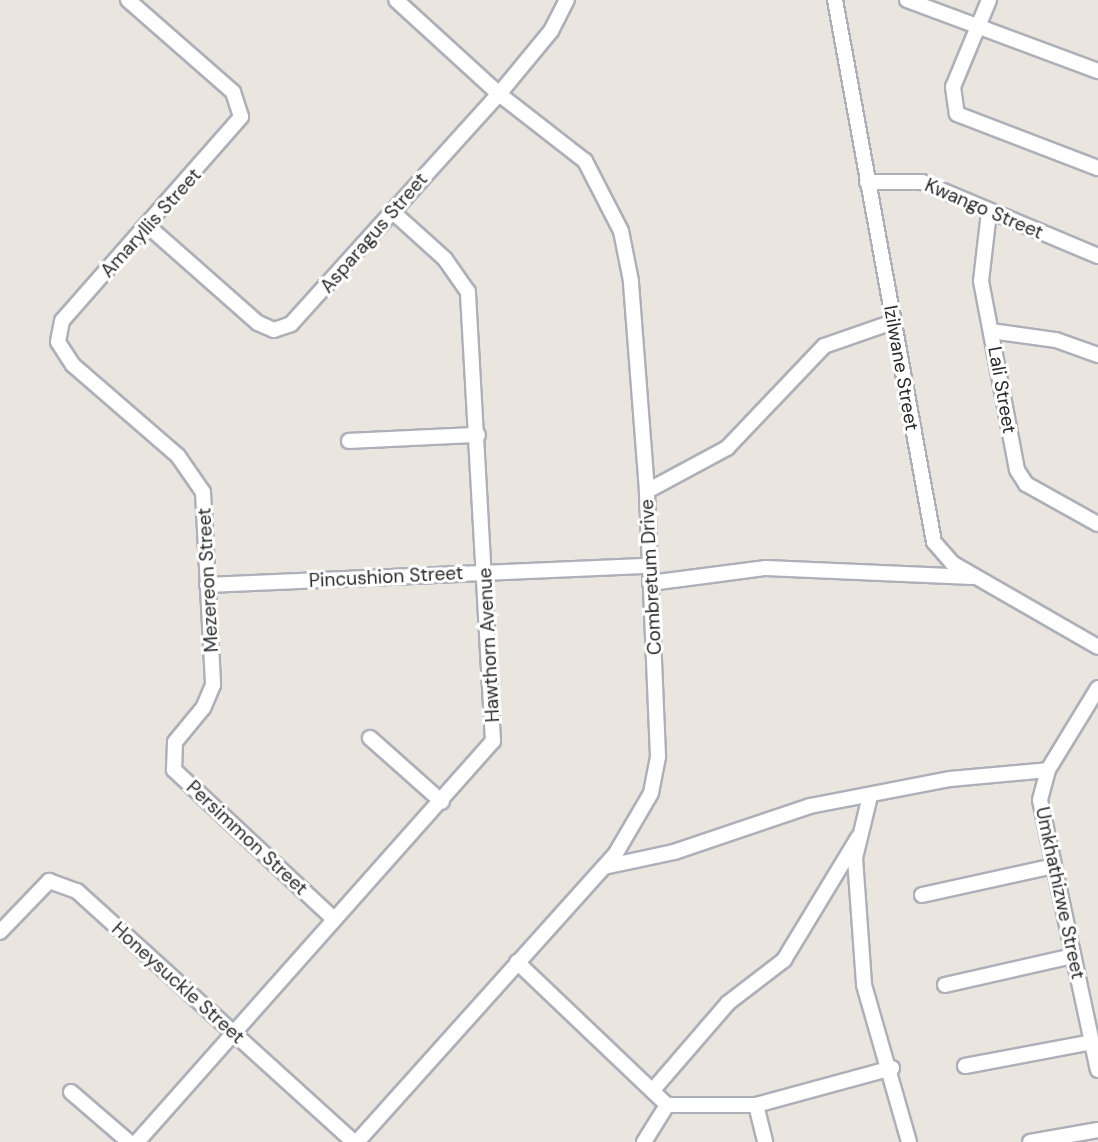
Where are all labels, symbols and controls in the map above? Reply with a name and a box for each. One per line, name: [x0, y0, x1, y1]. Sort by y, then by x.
street label: Amaryllis Street: [96, 164, 206, 282]
street label: Asparagus Street: [316, 168, 432, 298]
street label: Kwango Street: [921, 174, 1047, 244]
street label: Izilwane Street: [879, 303, 923, 433]
street label: Lali Street: [983, 345, 1021, 435]
street label: Combretum Drive: [636, 498, 666, 656]
street label: Mezereon Street: [193, 507, 223, 653]
street label: Pincushion Street: [308, 562, 464, 592]
street label: Hawthorn Avenue: [474, 567, 504, 723]
street label: Persimmon Street: [182, 776, 312, 900]
street label: Umkhathizwe Street: [1031, 805, 1089, 981]
street label: Honeysuckle Street: [107, 918, 249, 1048]

